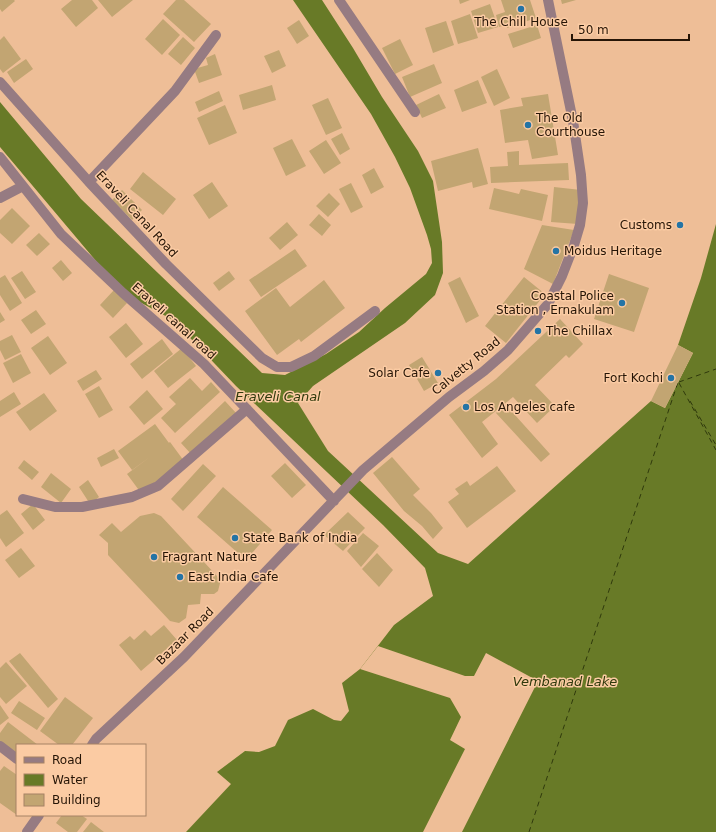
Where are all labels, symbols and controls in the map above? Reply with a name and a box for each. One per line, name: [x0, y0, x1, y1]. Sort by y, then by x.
marker: The Chill House: [516, 4, 526, 14]
place label: The Chill House: [473, 15, 568, 29]
scale bar: [572, 16, 689, 42]
text: 50 m: [578, 23, 609, 37]
place label: The Old Courthouse: [535, 111, 605, 139]
marker: The Old Courthouse: [523, 120, 533, 130]
street label: Eraveli Canal Road: [93, 168, 181, 260]
place label: Customs: [620, 218, 672, 232]
marker: Customs: [675, 220, 685, 230]
place label: Moidus Heritage: [564, 244, 662, 258]
marker: Moidus Heritage: [551, 246, 561, 256]
street label: Eraveli canal road: [129, 280, 219, 362]
place label: Coastal Police Station , Ernakulam: [496, 289, 614, 317]
marker: Coastal Police Station , Ernakulam: [617, 298, 627, 308]
place label: The Chillax: [545, 324, 613, 338]
marker: The Chillax: [533, 326, 543, 336]
street label: Calvetty Road: [429, 334, 503, 398]
place label: Solar Cafe: [368, 366, 430, 380]
marker: Solar Cafe: [433, 368, 443, 378]
place label: Fort Kochi: [604, 371, 663, 385]
marker: Fort Kochi: [666, 373, 676, 383]
water label: Eraveli Canal: [235, 389, 321, 404]
place label: Los Angeles cafe: [474, 400, 575, 414]
marker: Los Angeles cafe: [461, 402, 471, 412]
place label: State Bank of India: [243, 531, 357, 545]
marker: State Bank of India: [230, 533, 240, 543]
place label: Fragrant Nature: [162, 550, 257, 564]
marker: Fragrant Nature: [149, 552, 159, 562]
place label: East India Cafe: [188, 570, 278, 584]
marker: East India Cafe: [175, 572, 185, 582]
street label: Bazaar Road: [153, 604, 217, 668]
water label: Vembanad Lake: [513, 674, 617, 689]
legend: [16, 744, 146, 816]
text: Road: [52, 753, 82, 767]
text: Water: [52, 773, 88, 787]
text: Building: [52, 793, 101, 807]

